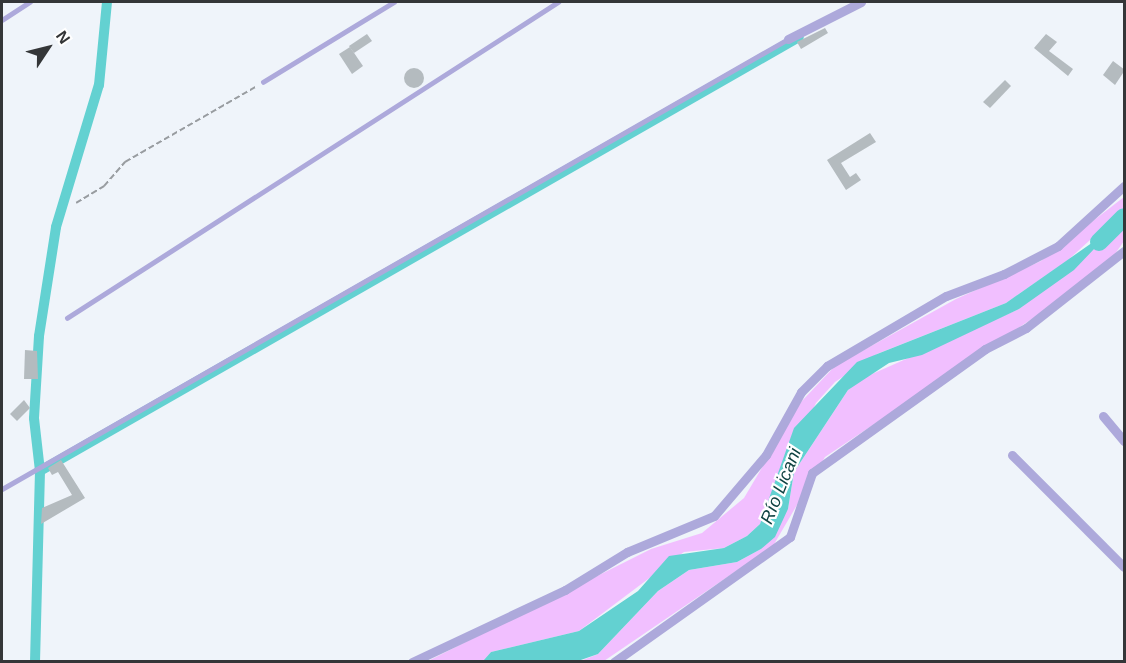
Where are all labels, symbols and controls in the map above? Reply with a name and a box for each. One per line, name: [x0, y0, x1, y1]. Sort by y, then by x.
north arrow: [18, 18, 78, 78]
text: N: [53, 28, 73, 47]
water label: Río Licani: [756, 445, 806, 527]

